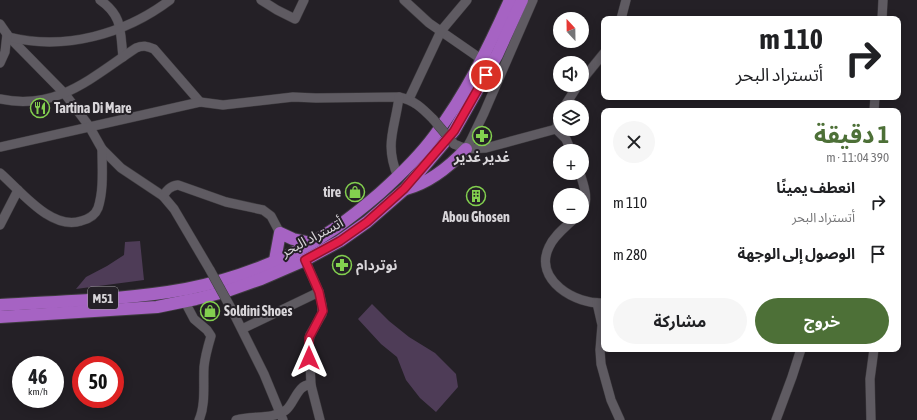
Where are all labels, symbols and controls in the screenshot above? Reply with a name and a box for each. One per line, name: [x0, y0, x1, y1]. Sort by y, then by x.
north arrow: [553, 12, 589, 48]
map controls: [553, 12, 589, 224]
text: 110 m: [760, 23, 823, 55]
icon: right: [837, 32, 889, 84]
button: sound: [553, 56, 589, 92]
pin: [469, 58, 503, 92]
icon: arrive: [475, 64, 497, 86]
text: أتستراد البحر: [736, 64, 823, 85]
restaurant icon: Tartina Di Mare: [29, 97, 51, 119]
place label: Tartina Di Mare: [54, 100, 132, 116]
button: layers: [553, 100, 589, 136]
button: close: [613, 121, 655, 163]
text: 1 دقيقة: [814, 121, 889, 148]
pharmacy icon: غدير غدير: [471, 125, 493, 147]
button: +: [553, 144, 589, 180]
place label: غدير غدير: [453, 149, 510, 166]
text: 390 m · 11:04: [826, 150, 889, 165]
text: انعطف يمينًا: [776, 179, 855, 196]
shop icon: tire: [344, 181, 366, 203]
place label: tire: [322, 184, 341, 200]
building icon: Abou Ghosen: [465, 185, 487, 207]
button: −: [553, 188, 589, 224]
icon: right: [867, 191, 889, 213]
text: 110 m: [613, 194, 647, 211]
place label: Abou Ghosen: [441, 209, 510, 225]
text: أتستراد البحر: [792, 210, 855, 225]
street label: أتستراد البحر: [277, 213, 347, 261]
icon: arrive: [867, 243, 889, 265]
text: الوصول إلى الوجهة: [738, 245, 855, 262]
text: 280 m: [613, 246, 647, 263]
pharmacy icon: نوتردام: [331, 254, 353, 276]
place label: نوتردام: [356, 257, 397, 276]
road number: M51: [88, 287, 118, 309]
button: مشاركة: [613, 298, 747, 344]
button: خروج: [755, 298, 889, 344]
shop icon: Soldini Shoes: [199, 300, 221, 322]
place label: Soldini Shoes: [224, 303, 292, 319]
position arrow: [288, 337, 330, 379]
speed limit sign: 50: [72, 356, 124, 408]
text: 46: [29, 365, 47, 388]
text: km/h: [28, 386, 48, 397]

